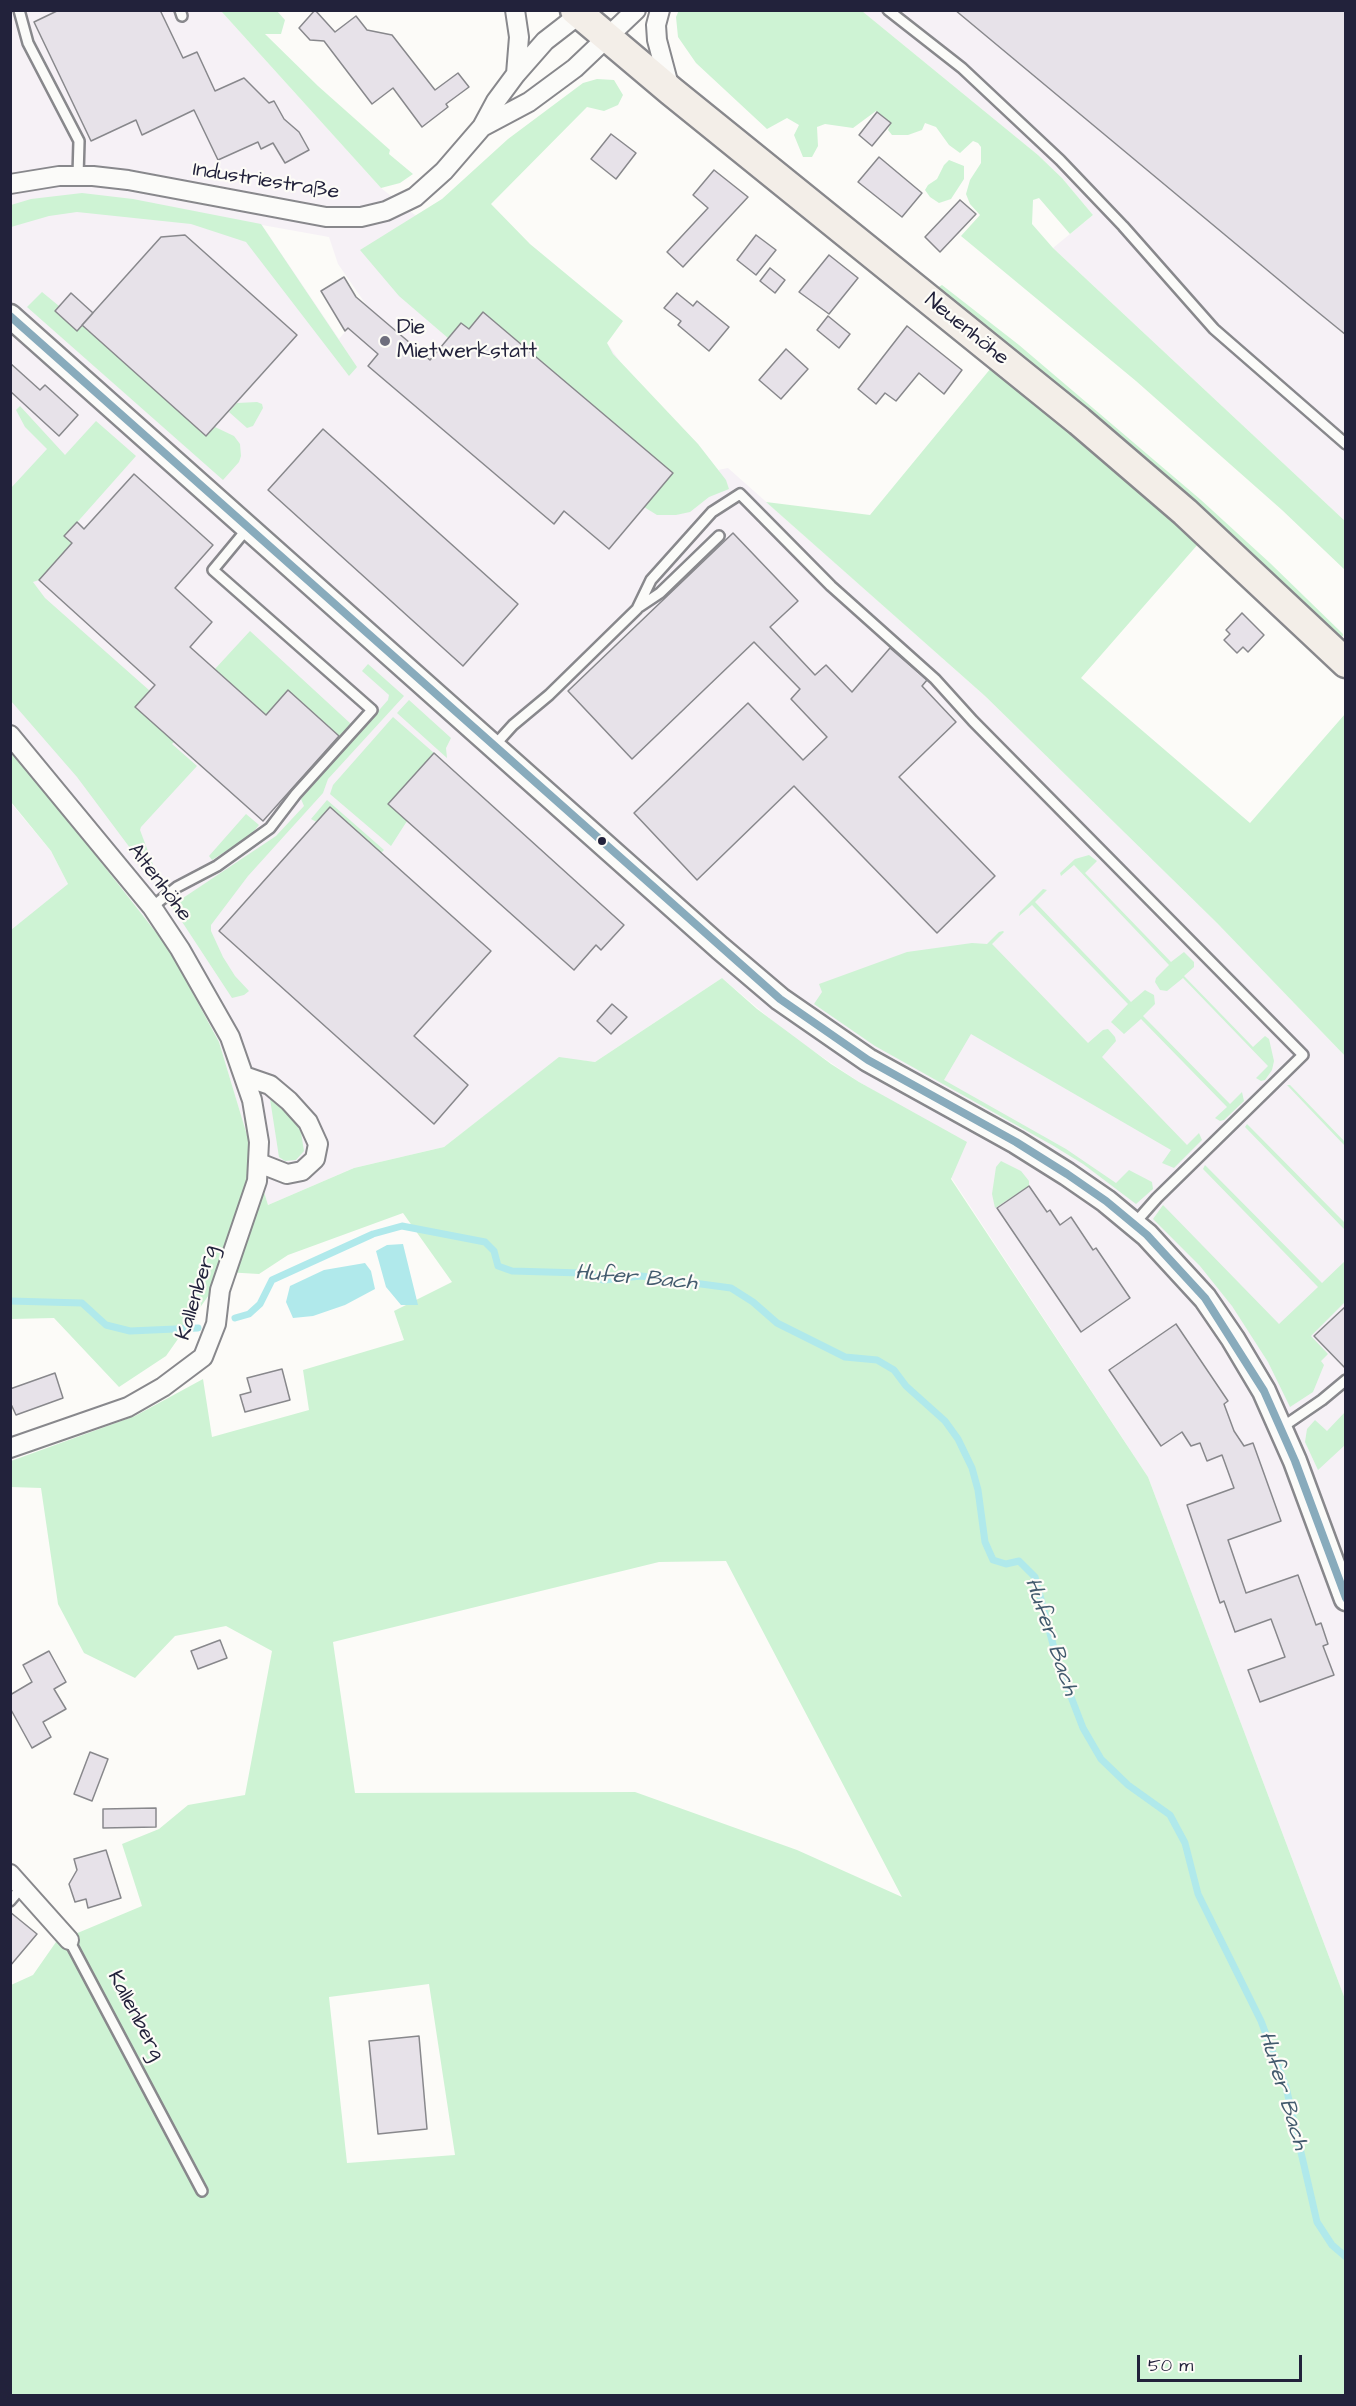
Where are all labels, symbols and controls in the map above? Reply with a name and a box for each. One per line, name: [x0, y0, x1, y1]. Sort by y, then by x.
street label: Industriestraße: [191, 158, 341, 206]
street label: Neuenhöhe: [919, 288, 1013, 372]
place label: Die Mietwerkstatt: [397, 316, 537, 366]
marker: Die Mietwerkstatt: [378, 334, 392, 348]
unlabelled marker: [596, 835, 608, 847]
street label: Altenhöhe: [122, 839, 196, 927]
street label: Kallenberg: [172, 1243, 224, 1343]
water label: Hufer Bach: [574, 1261, 698, 1297]
water label: Hufer Bach: [1018, 1575, 1082, 1699]
street label: Kallenberg: [101, 1967, 169, 2065]
water label: Hufer Bach: [1252, 2029, 1312, 2153]
scale bar: [1140, 2343, 1305, 2381]
text: 50 m: [1148, 2353, 1193, 2378]

